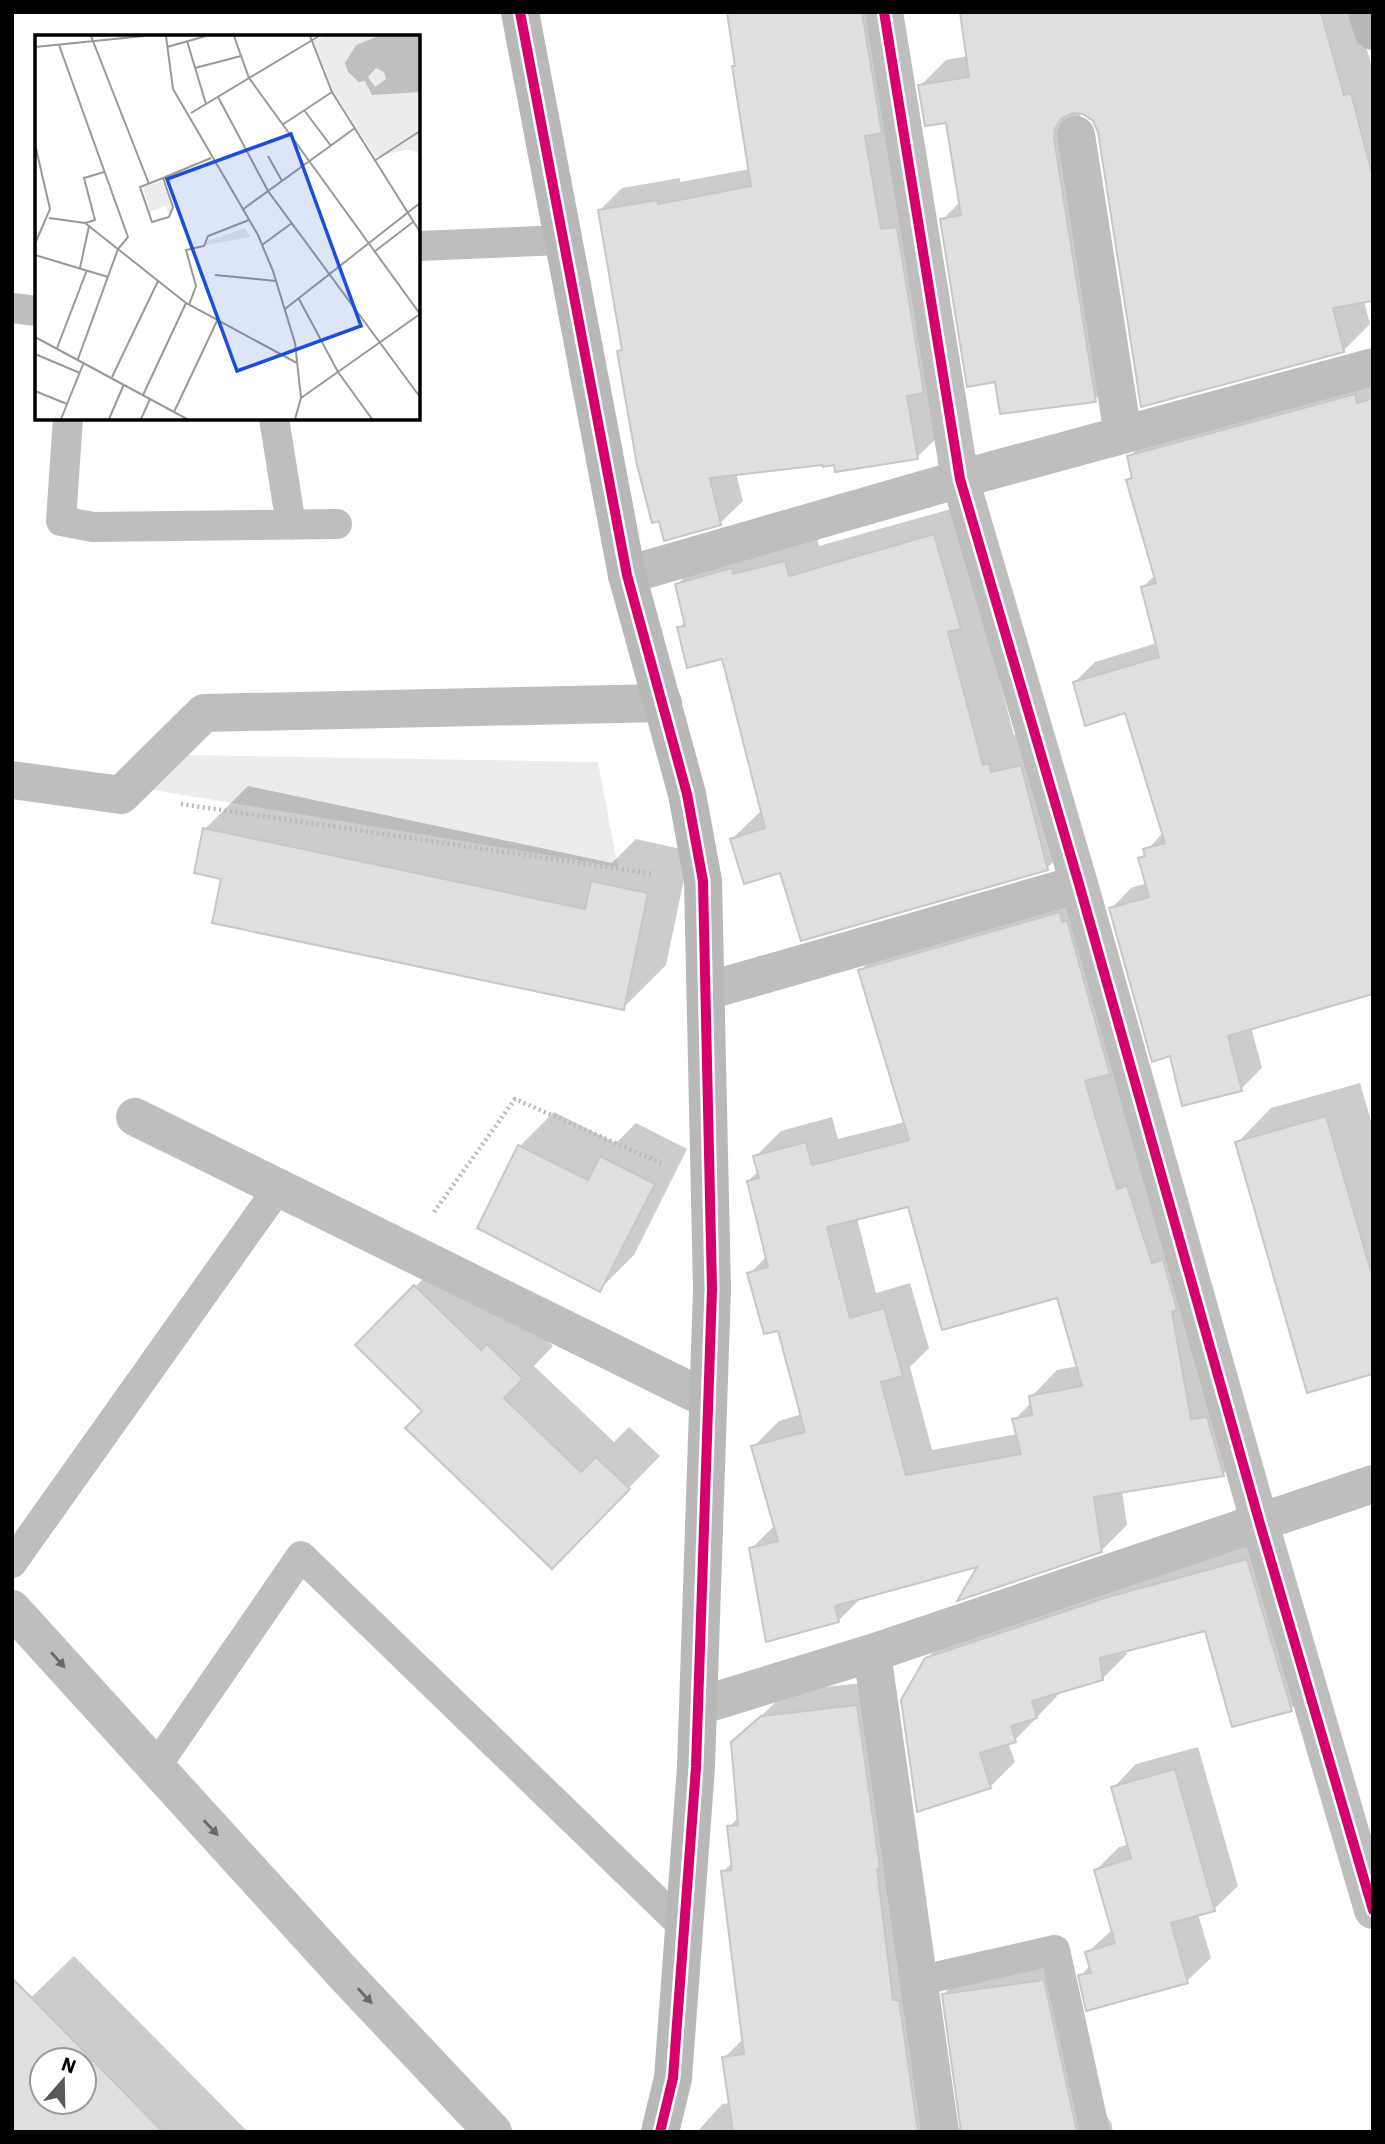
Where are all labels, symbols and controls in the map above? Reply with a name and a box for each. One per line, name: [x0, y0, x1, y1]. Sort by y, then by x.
inset map: [35, 35, 420, 420]
one-way arrow: [50, 1651, 66, 1669]
one-way arrow: [202, 1819, 218, 1836]
one-way arrow: [356, 1987, 372, 2004]
north arrow: [28, 2046, 98, 2116]
text: N: [58, 2051, 79, 2079]

